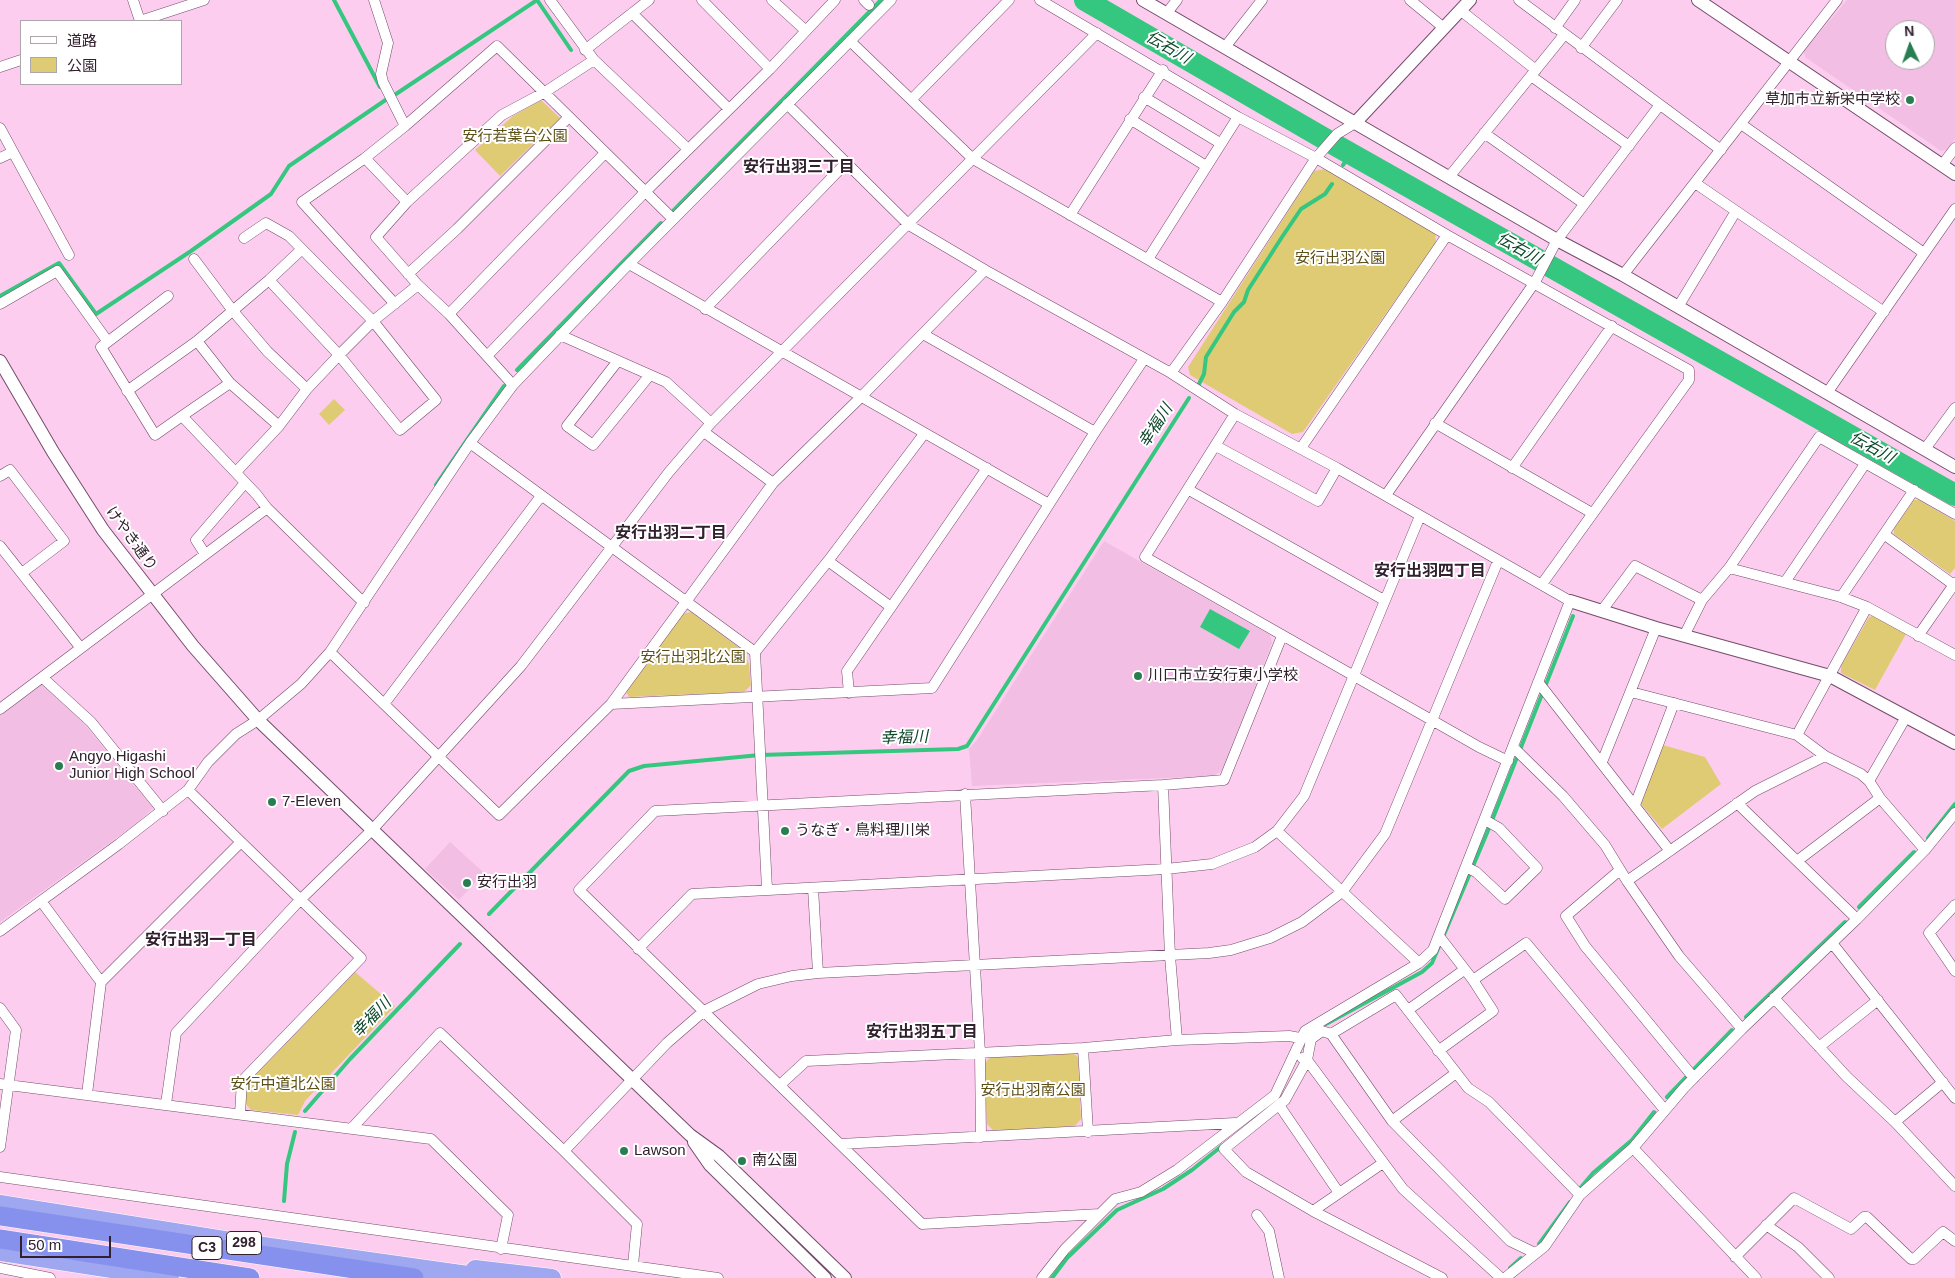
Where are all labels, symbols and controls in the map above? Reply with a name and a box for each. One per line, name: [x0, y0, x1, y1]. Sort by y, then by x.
legend: [20, 20, 182, 85]
north arrow: [1885, 20, 1935, 70]
text: N: [1904, 23, 1915, 39]
water label: 伝右川: [1142, 28, 1194, 68]
text: 道路: [67, 32, 97, 49]
text: 公園: [67, 57, 97, 74]
place label: 草加市立新栄中学校: [1765, 91, 1900, 109]
marker: 草加市立新栄中学校: [1904, 94, 1916, 106]
park label: 安行若葉台公園: [463, 128, 567, 146]
district label: 安行出羽三丁目: [743, 158, 855, 178]
water label: 伝右川: [1493, 229, 1545, 269]
park label: 安行出羽公園: [1295, 250, 1385, 268]
water label: 幸福川: [1135, 401, 1177, 451]
water label: 伝右川: [1846, 428, 1898, 468]
street label: けやき通り: [102, 503, 160, 575]
district label: 安行出羽二丁目: [615, 524, 727, 544]
district label: 安行出羽四丁目: [1374, 562, 1486, 582]
park label: 安行出羽北公園: [641, 649, 745, 667]
place label: 川口市立安行東小学校: [1148, 667, 1298, 685]
marker: 川口市立安行東小学校: [1132, 670, 1144, 682]
water label: 幸福川: [880, 728, 928, 748]
place label: Angyo Higashi Junior High School: [69, 748, 195, 783]
marker: Angyo Higashi Junior High School: [53, 760, 65, 772]
place label: 7-Eleven: [282, 793, 341, 811]
marker: 7-Eleven: [266, 796, 278, 808]
place label: うなぎ・鳥料理川栄: [795, 822, 930, 840]
marker: うなぎ・鳥料理川栄: [779, 825, 791, 837]
place label: 安行出羽: [477, 874, 537, 892]
marker: 安行出羽: [461, 877, 473, 889]
district label: 安行出羽一丁目: [145, 931, 257, 951]
water label: 幸福川: [348, 994, 396, 1042]
district label: 安行出羽五丁目: [866, 1023, 978, 1043]
park label: 安行中道北公園: [231, 1076, 335, 1094]
park label: 安行出羽南公園: [981, 1082, 1085, 1100]
place label: Lawson: [634, 1142, 686, 1160]
marker: Lawson: [618, 1145, 630, 1157]
place label: 南公園: [752, 1152, 797, 1170]
marker: 南公園: [736, 1155, 748, 1167]
scale bar: [22, 1226, 114, 1258]
road number: 298: [226, 1232, 262, 1254]
text: 50 m: [28, 1236, 61, 1253]
road number: C3: [192, 1236, 222, 1260]

